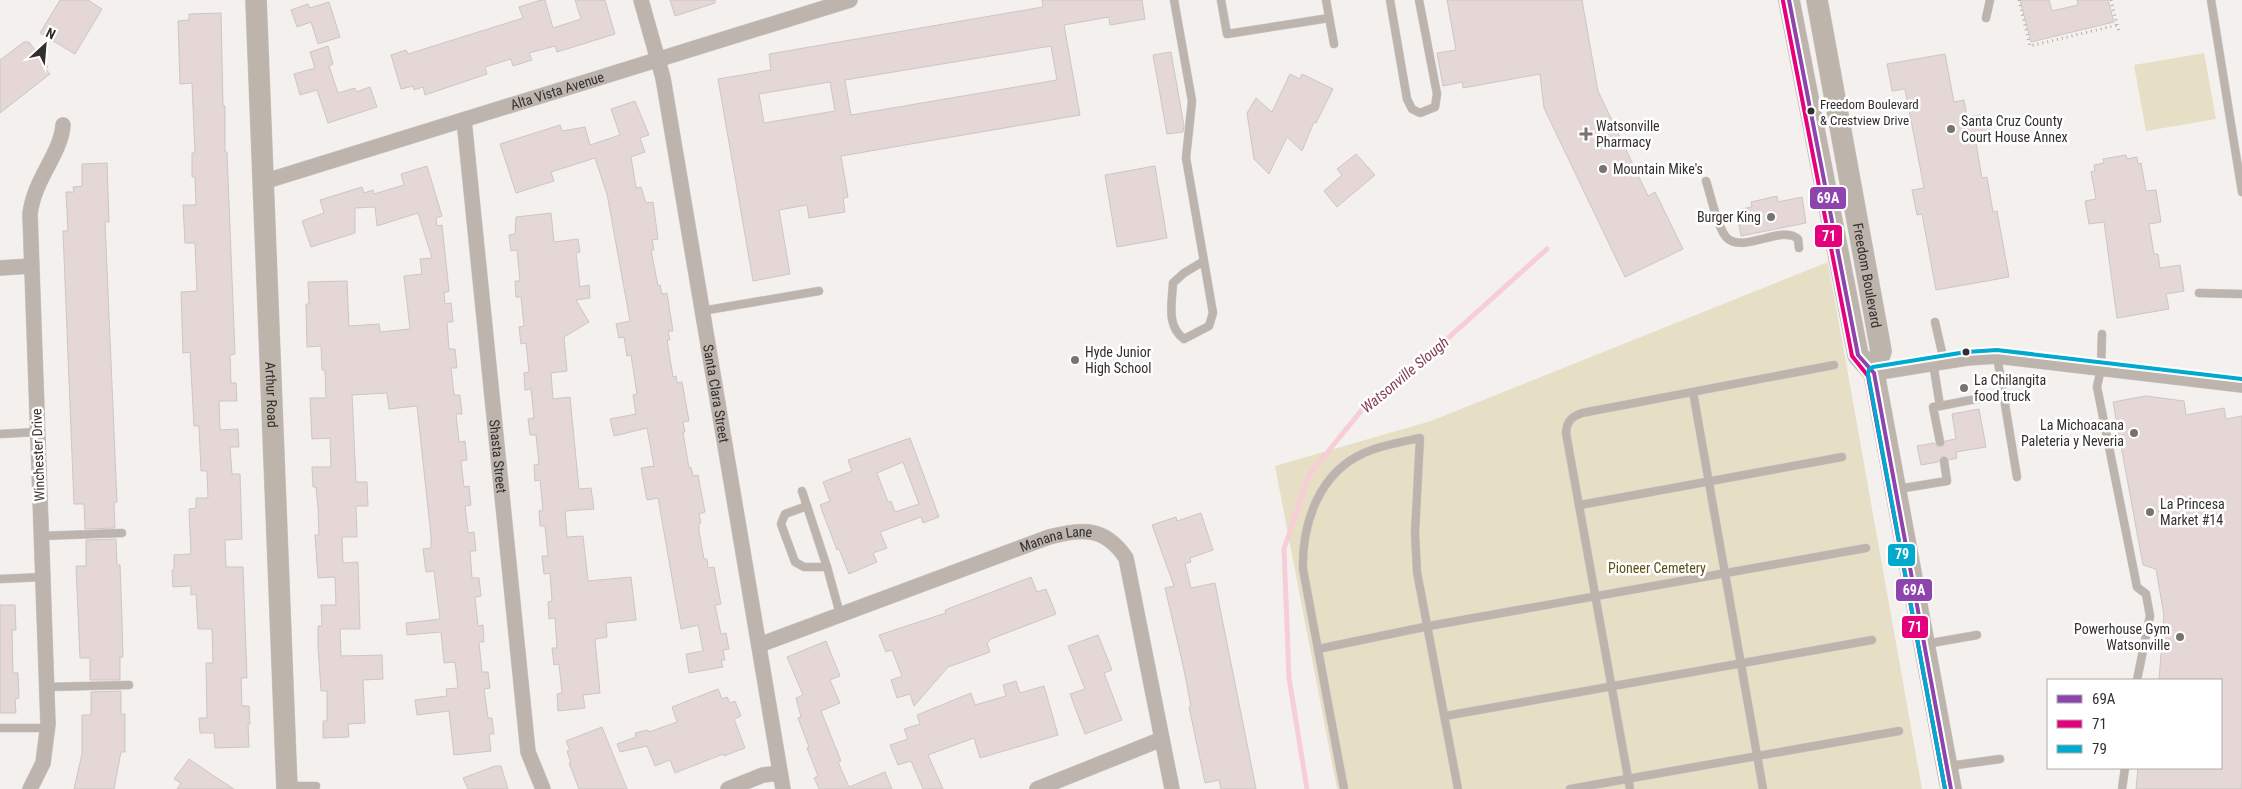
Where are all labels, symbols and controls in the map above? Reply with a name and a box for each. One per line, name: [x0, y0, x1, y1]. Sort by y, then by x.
north arrow: [20, 20, 70, 70]
text: N: [43, 24, 58, 42]
street label: Alta Vista Avenue: [508, 69, 606, 113]
place label: Freedom Boulevard & Crestview Drive: [1820, 97, 1919, 128]
marker: Freedom Boulevard & Crestview Drive: [1806, 106, 1816, 116]
place label: Santa Cruz County Court House Annex: [1961, 113, 2068, 145]
place label: Watsonville Pharmacy: [1596, 118, 1660, 150]
marker: Santa Cruz County Court House Annex: [1945, 123, 1957, 135]
marker: Watsonville Pharmacy: [1580, 128, 1592, 140]
place label: Mountain Mike's: [1613, 161, 1703, 177]
marker: Mountain Mike's: [1597, 163, 1609, 175]
line badge: 69A: [1809, 186, 1847, 210]
text: 69A: [1817, 190, 1840, 206]
place label: Burger King: [1697, 209, 1761, 225]
marker: Burger King: [1765, 211, 1777, 223]
street label: Freedom Boulevard: [1850, 222, 1885, 329]
line badge: 71: [1814, 224, 1843, 248]
text: 71: [1822, 228, 1836, 244]
water label: Watsonville Slough: [1357, 333, 1453, 417]
street label: Santa Clara Street: [700, 343, 732, 444]
place label: Hyde Junior High School: [1085, 344, 1152, 376]
unlabelled marker: [1961, 347, 1971, 357]
marker: Hyde Junior High School: [1069, 354, 1081, 366]
street label: Arthur Road: [262, 361, 281, 428]
place label: La Chilangita food truck: [1974, 372, 2046, 404]
marker: La Chilangita food truck: [1958, 382, 1970, 394]
street label: Winchester Drive: [28, 408, 48, 502]
place label: La Michoacana Paleteria y Neveria: [2021, 417, 2124, 449]
street label: Shasta Street: [486, 419, 510, 494]
marker: La Michoacana Paleteria y Neveria: [2128, 427, 2140, 439]
place label: La Princesa Market #14: [2160, 496, 2225, 528]
marker: La Princesa Market #14: [2144, 506, 2156, 518]
street label: Manana Lane: [1018, 523, 1094, 555]
line badge: 79: [1887, 543, 1916, 567]
text: 79: [1895, 546, 1909, 562]
park label: Pioneer Cemetery: [1608, 560, 1706, 576]
line badge: 69A: [1895, 578, 1933, 602]
text: 69A: [1903, 582, 1926, 598]
line badge: 71: [1901, 615, 1929, 639]
text: 71: [1908, 619, 1922, 635]
place label: Powerhouse Gym Watsonville: [2074, 621, 2170, 653]
marker: Powerhouse Gym Watsonville: [2174, 631, 2186, 643]
legend: [2047, 679, 2222, 769]
text: 69A: [2092, 690, 2116, 708]
text: 71: [2092, 715, 2107, 733]
text: 79: [2092, 740, 2107, 758]

